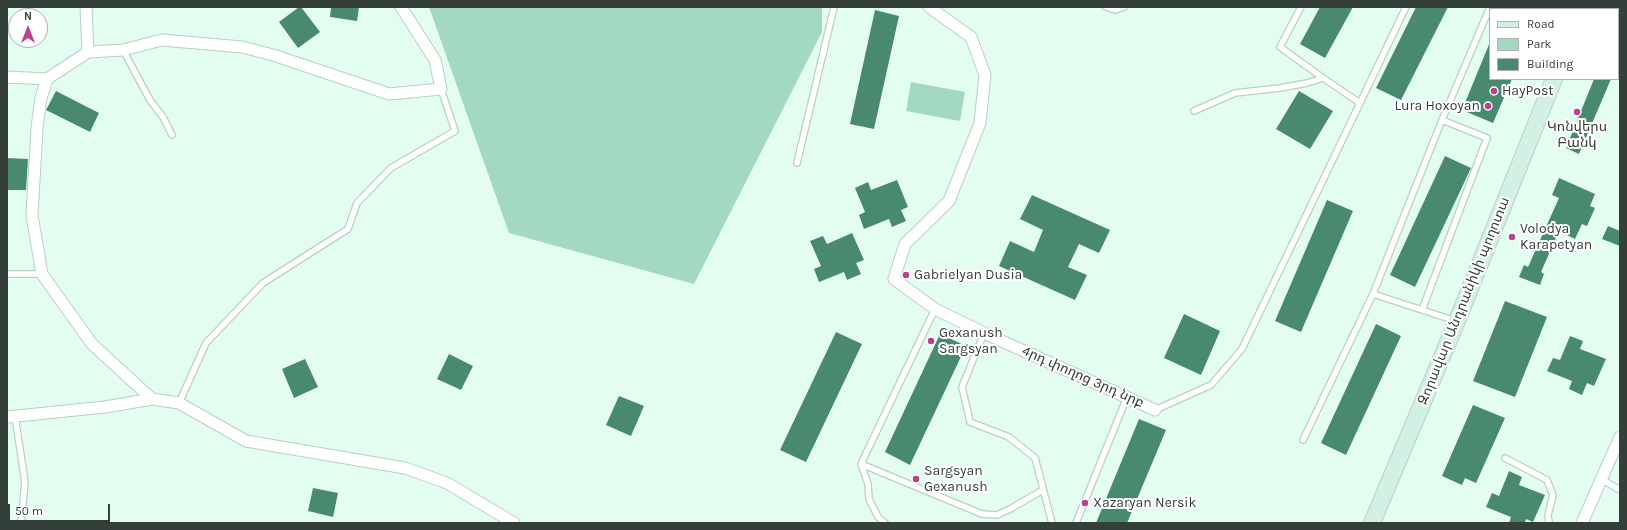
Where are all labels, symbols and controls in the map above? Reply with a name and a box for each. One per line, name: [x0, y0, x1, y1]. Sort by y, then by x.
north arrow: [8, 8, 48, 48]
legend: [1489, 8, 1619, 80]
text: N: [24, 10, 32, 23]
text: Road: [1527, 17, 1555, 31]
text: Park: [1527, 37, 1551, 51]
text: Building: [1527, 57, 1573, 71]
place label: HayPost: [1502, 83, 1554, 99]
marker: HayPost: [1489, 86, 1499, 96]
place label: Lura Hoxoyan: [1394, 98, 1480, 114]
marker: Lura Hoxoyan: [1483, 101, 1493, 111]
marker: Կոնվերս Բանկ: [1572, 107, 1582, 117]
place label: Կոնվերս Բանկ: [1547, 119, 1607, 152]
street label: Զորավար Անդրանիկի պողոտա: [1415, 195, 1513, 407]
place label: Volodya Karapetyan: [1520, 221, 1592, 254]
marker: Volodya Karapetyan: [1507, 232, 1517, 242]
place label: Gabrielyan Dusia: [914, 267, 1022, 283]
marker: Gabrielyan Dusia: [901, 270, 911, 280]
place label: Gexanush Sargsyan: [939, 325, 1003, 358]
marker: Gexanush Sargsyan: [926, 336, 936, 346]
street label: 4րդ փողոց 3րդ նրբ: [1019, 342, 1147, 412]
place label: Sargsyan Gexanush: [924, 463, 988, 496]
marker: Sargsyan Gexanush: [911, 474, 921, 484]
place label: Xazaryan Nersik: [1093, 495, 1196, 511]
scale bar: [10, 496, 112, 522]
marker: Xazaryan Nersik: [1080, 498, 1090, 508]
text: 50 m: [15, 504, 43, 518]

